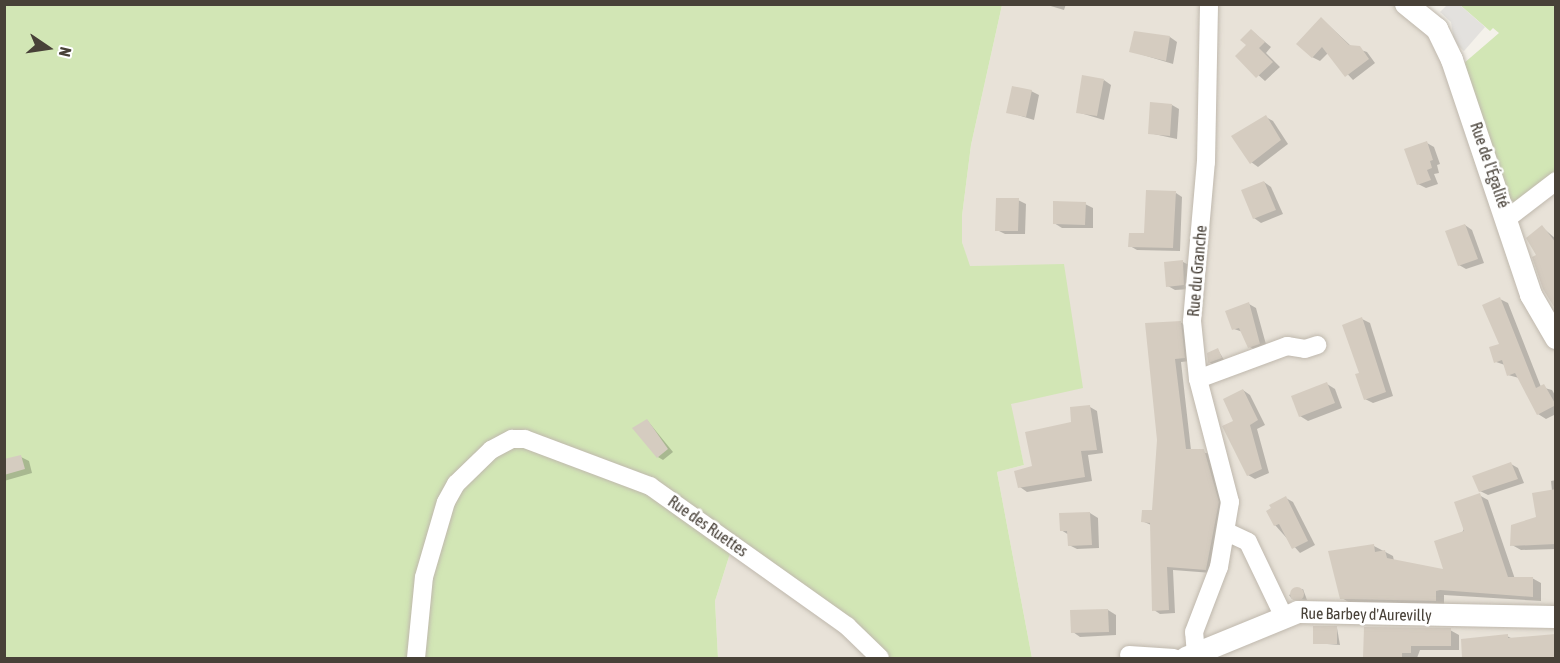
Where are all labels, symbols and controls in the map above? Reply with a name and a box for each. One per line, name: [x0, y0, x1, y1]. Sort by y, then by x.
north arrow: [18, 18, 78, 78]
text: N: [56, 45, 75, 59]
street label: Rue de l'Égalité: [1466, 120, 1514, 210]
street label: Rue du Granche: [1183, 224, 1211, 318]
street label: Rue des Ruettes: [664, 492, 752, 560]
street label: Rue Barbey d'Aurevilly: [1300, 603, 1432, 625]

